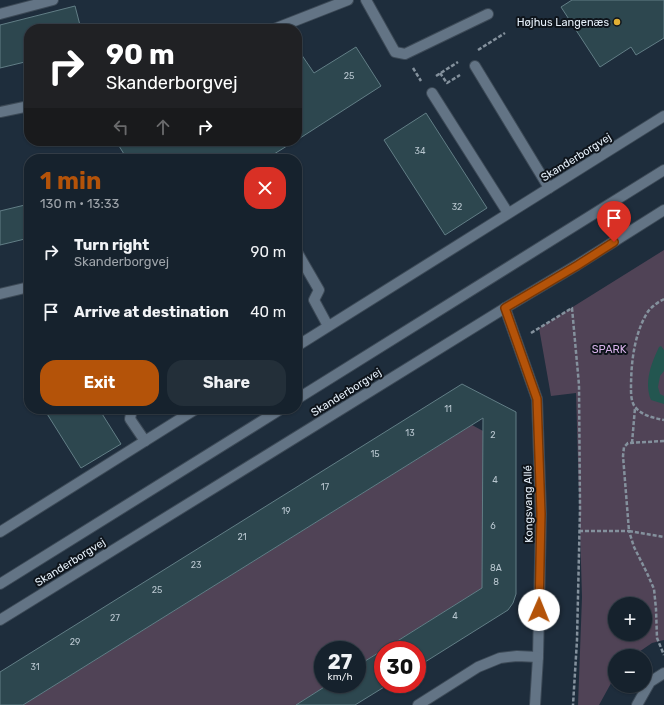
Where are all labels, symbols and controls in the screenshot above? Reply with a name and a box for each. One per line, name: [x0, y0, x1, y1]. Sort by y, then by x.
place label: Højhus Langenæs: [517, 16, 609, 29]
marker: Højhus Langenæs: [612, 17, 622, 27]
text: 90 m: [106, 38, 175, 71]
icon: right: [40, 40, 92, 92]
house number: 25: [344, 71, 354, 81]
text: Skanderborgvej: [106, 72, 238, 94]
icon: left: [110, 116, 132, 138]
icon: ahead: [152, 116, 174, 138]
icon: right: [194, 116, 216, 138]
street label: Skanderborgvej: [539, 131, 614, 184]
house number: 34: [415, 146, 426, 156]
text: 1 min: [40, 167, 101, 195]
button: close: [244, 167, 286, 209]
text: 130 m · 13:33: [40, 196, 119, 211]
pin: [597, 201, 631, 242]
house number: 32: [452, 202, 462, 212]
icon: arrive: [603, 207, 625, 229]
text: Turn right: [74, 236, 149, 254]
icon: right: [40, 241, 62, 263]
text: 90 m: [251, 243, 286, 261]
text: Skanderborgvej: [74, 254, 169, 269]
icon: arrive: [40, 301, 62, 323]
text: Arrive at destination: [74, 303, 229, 321]
text: 40 m: [250, 303, 286, 321]
park label: SPARK: [592, 343, 627, 356]
button: Exit: [40, 360, 159, 406]
button: Share: [167, 360, 286, 406]
street label: Skanderborgvej: [309, 366, 384, 419]
house number: 11: [444, 404, 452, 414]
house number: 13: [405, 428, 415, 438]
house number: 2: [490, 430, 496, 440]
house number: 15: [370, 449, 380, 459]
street label: Kongsvang Allé: [521, 465, 536, 543]
house number: 4: [492, 475, 498, 485]
house number: 17: [321, 482, 330, 492]
house number: 19: [281, 506, 291, 516]
house number: 6: [490, 521, 496, 531]
house number: 21: [237, 532, 247, 542]
street label: Skanderborgvej: [33, 536, 108, 589]
house number: 23: [191, 560, 201, 570]
house number: 8A: [490, 563, 502, 573]
house number: 8: [493, 577, 499, 587]
house number: 25: [152, 585, 162, 595]
position arrow: [518, 589, 560, 631]
map controls: [608, 597, 652, 693]
button: +: [608, 597, 652, 641]
house number: 4: [452, 611, 458, 621]
house number: 27: [110, 613, 120, 623]
house number: 29: [70, 637, 80, 647]
speed limit sign: 30: [374, 641, 426, 693]
button: −: [608, 649, 652, 693]
text: 27: [328, 650, 352, 674]
house number: 31: [30, 662, 40, 672]
text: km/h: [328, 671, 352, 683]

